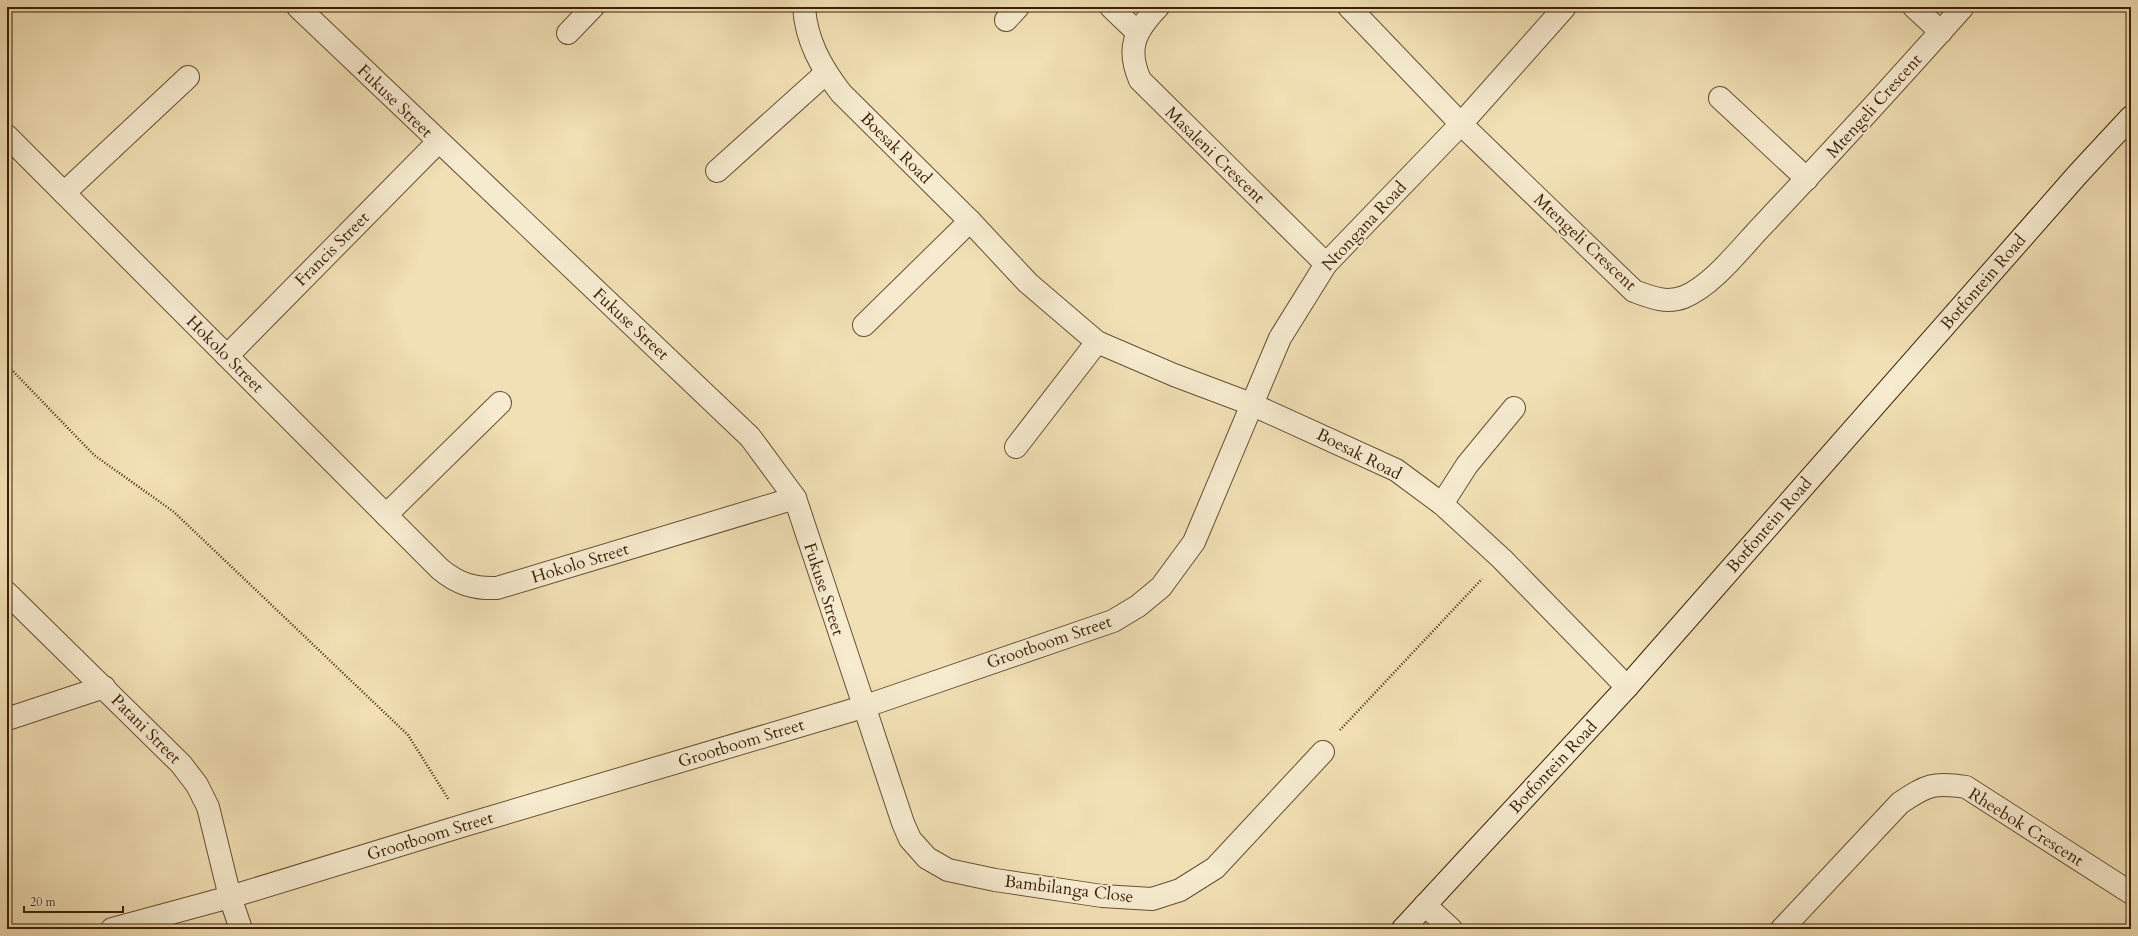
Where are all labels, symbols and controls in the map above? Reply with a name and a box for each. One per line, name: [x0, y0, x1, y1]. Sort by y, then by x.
street label: Mtengeli Crescent: [1821, 48, 1927, 163]
street label: Fukuse Street: [352, 59, 438, 143]
street label: Masaleni Crescent: [1160, 101, 1270, 209]
street label: Boesak Road: [855, 107, 937, 189]
street label: Ntongana Road: [1317, 176, 1411, 276]
street label: Mtengeli Crescent: [1529, 188, 1642, 296]
street label: Francis Street: [290, 206, 375, 291]
street label: Botfontein Road: [1935, 229, 2031, 335]
street label: Fukuse Street: [588, 283, 675, 366]
street label: Hokolo Street: [181, 310, 269, 398]
street label: Boesak Road: [1313, 423, 1405, 485]
street label: Botfontein Road: [1721, 472, 1817, 578]
street label: Hokolo Street: [529, 537, 632, 589]
street label: Fukuse Street: [798, 540, 850, 639]
street label: Grootboom Street: [983, 610, 1115, 674]
street label: Patani Street: [106, 689, 186, 769]
street label: Grootboom Street: [675, 713, 807, 773]
street label: Botfontein Road: [1504, 715, 1602, 819]
street label: Rheebok Crescent: [1964, 782, 2088, 872]
street label: Grootboom Street: [364, 806, 496, 866]
street label: Bambilanga Close: [1003, 870, 1135, 908]
scale bar: [24, 888, 123, 914]
text: 20 m: [30, 894, 57, 910]

